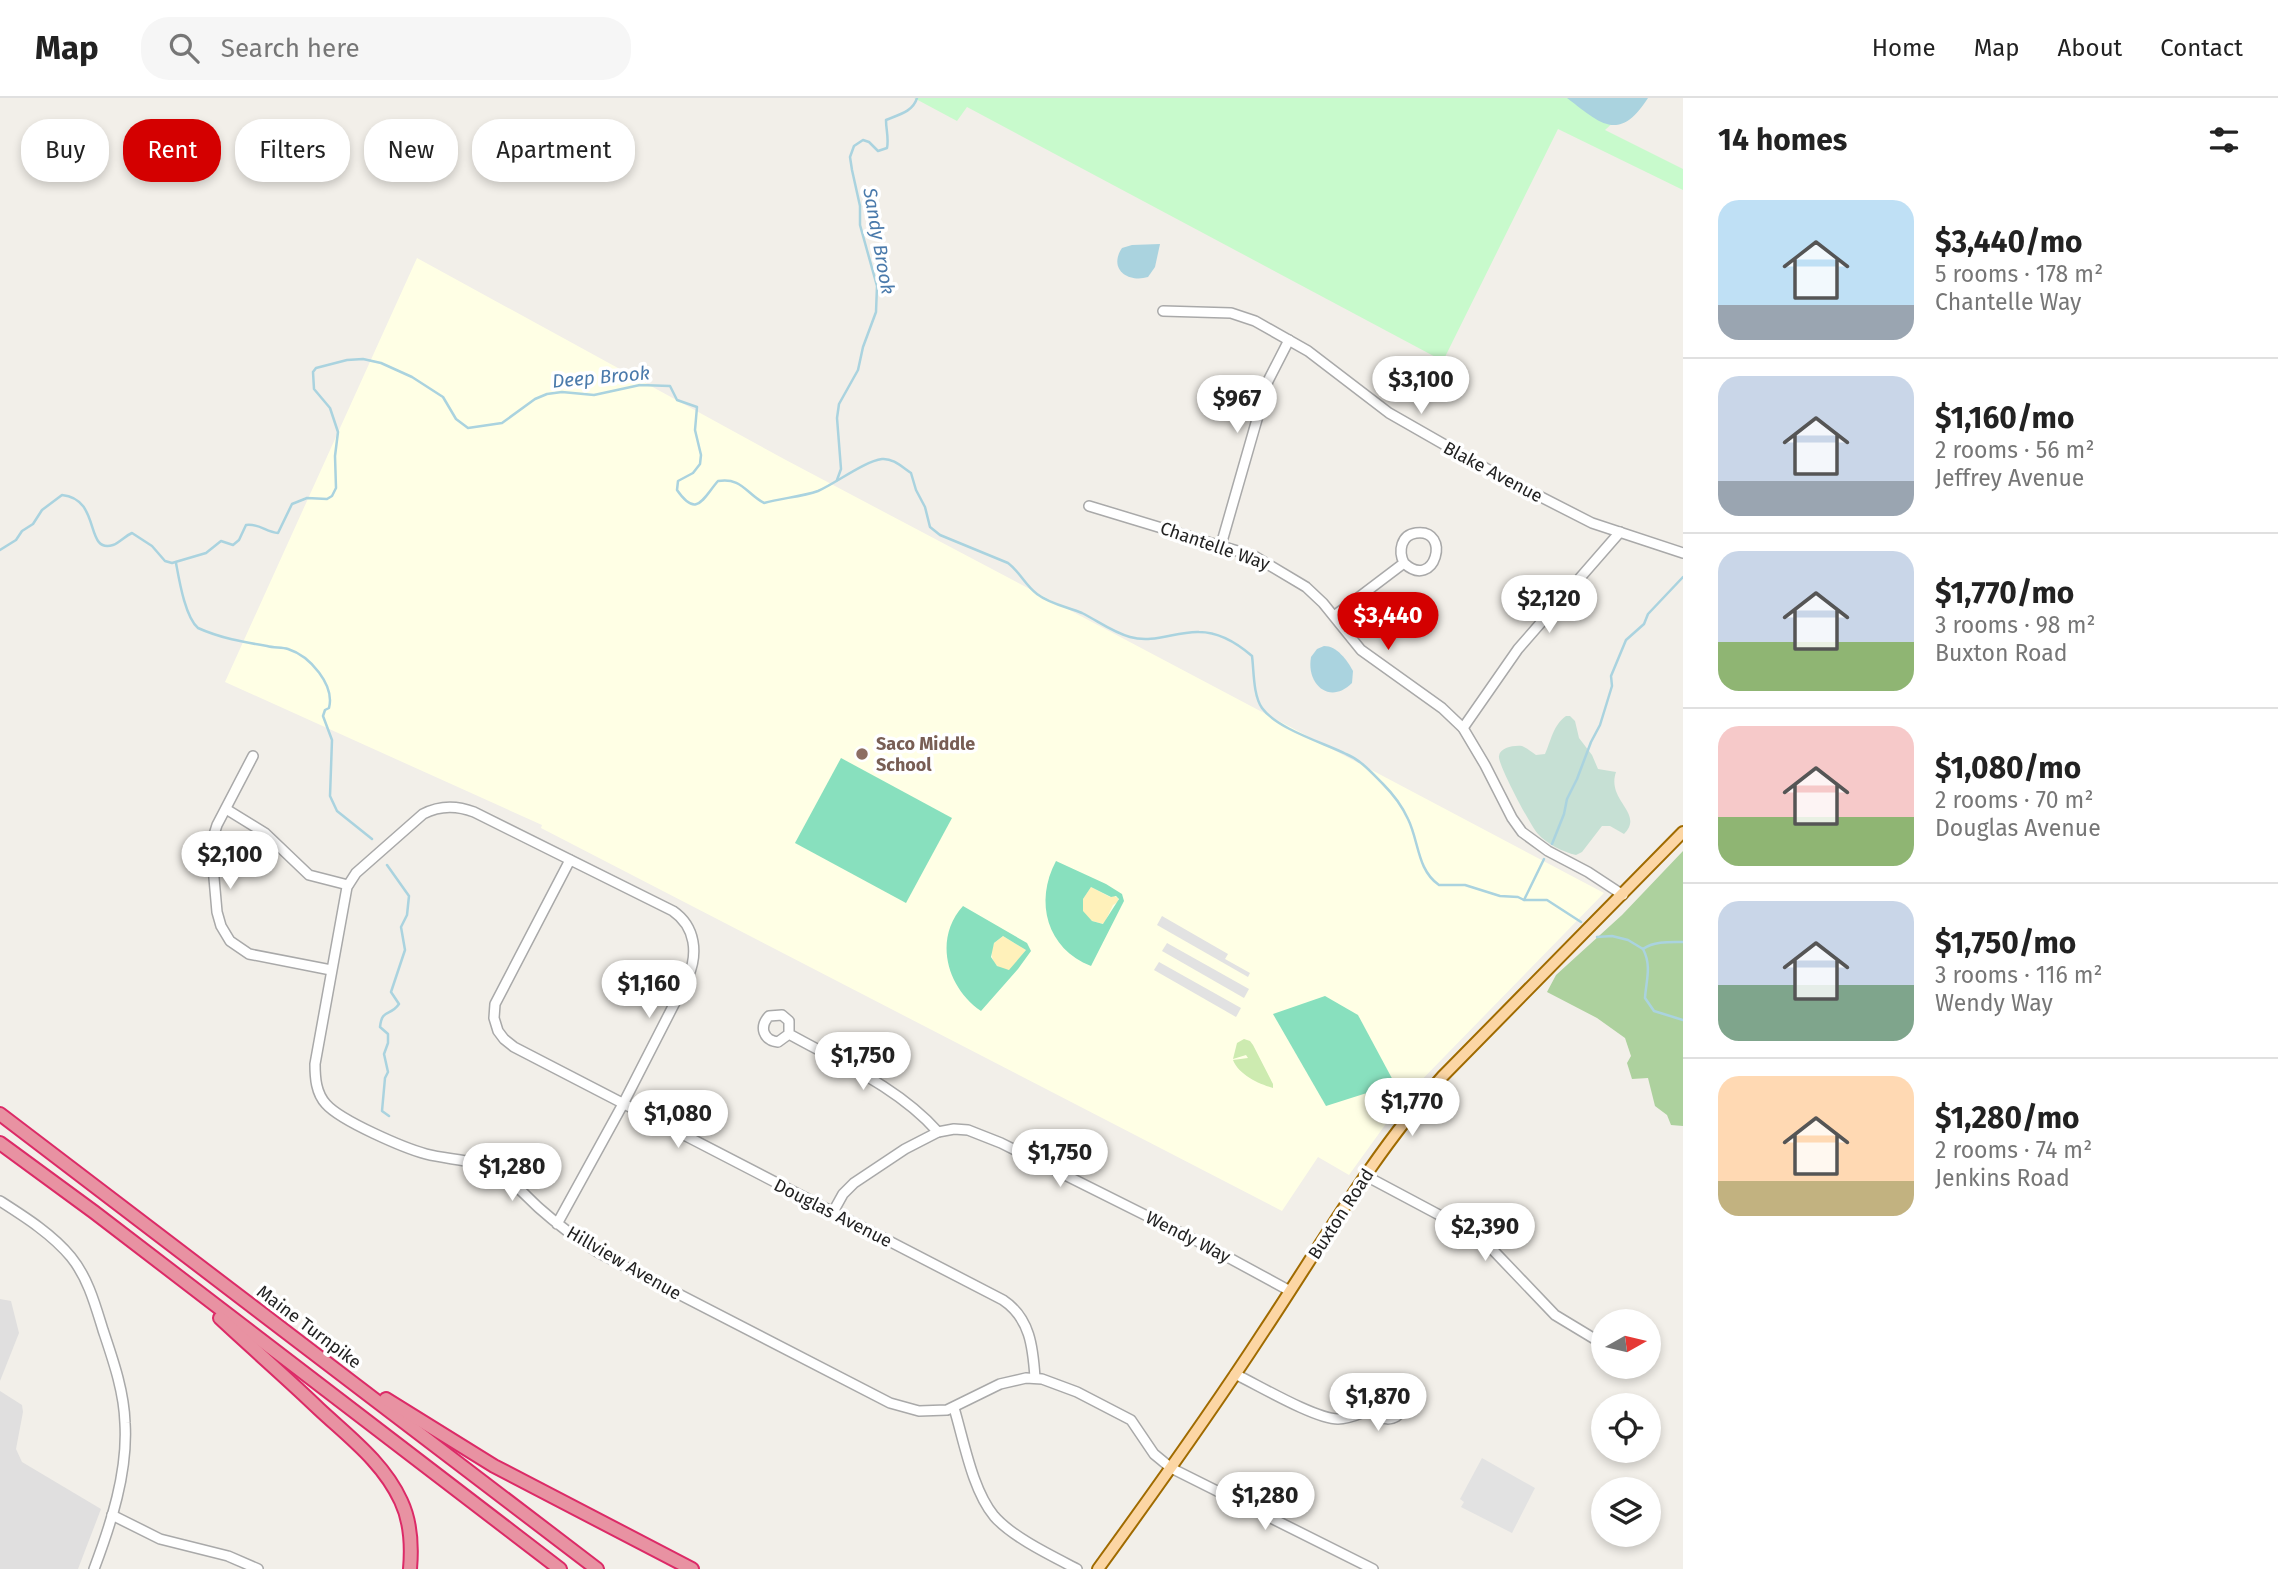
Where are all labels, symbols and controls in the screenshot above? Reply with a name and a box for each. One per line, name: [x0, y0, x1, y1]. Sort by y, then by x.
search box: [141, 17, 631, 80]
text: Map: [35, 28, 99, 68]
icon: search: [165, 29, 203, 67]
text: Search here: [221, 33, 360, 64]
text: Home: [1872, 34, 1936, 62]
text: Map: [1974, 34, 2020, 62]
text: About: [2058, 34, 2122, 62]
text: Contact: [2160, 34, 2243, 62]
chip: Buy: [21, 119, 109, 182]
chip: Rent: [123, 119, 221, 182]
chip: Filters: [235, 119, 350, 182]
chip: New: [364, 119, 458, 182]
chip: Apartment: [472, 119, 635, 182]
icon: filters: [2205, 121, 2243, 159]
text: 14 homes: [1718, 122, 1847, 158]
water label: Sandy Brook: [858, 185, 900, 296]
text: $3,440/mo: [1935, 224, 2083, 260]
icon: home: [1774, 228, 1858, 312]
text: 5 rooms · 178 m²: [1935, 260, 2103, 288]
text: Chantelle Way: [1935, 288, 2081, 316]
pin: $3,100: [1364, 356, 1478, 416]
water label: Deep Brook: [551, 361, 651, 393]
text: $3,100: [1388, 365, 1454, 393]
pin: $967: [1196, 376, 1278, 435]
text: $967: [1213, 384, 1261, 412]
text: $1,160/mo: [1935, 400, 2074, 436]
icon: home: [1774, 404, 1858, 488]
text: 2 rooms · 56 m²: [1935, 436, 2094, 464]
street label: Blake Avenue: [1440, 437, 1546, 507]
text: Jeffrey Avenue: [1935, 464, 2084, 492]
street label: Chantelle Way: [1157, 517, 1273, 575]
pin: $2,120: [1492, 575, 1606, 635]
text: $1,770/mo: [1935, 575, 2074, 611]
icon: home: [1774, 579, 1858, 663]
text: $2,120: [1517, 584, 1581, 612]
pin: $3,440: [1331, 592, 1445, 652]
text: $3,440: [1353, 601, 1423, 629]
text: 3 rooms · 98 m²: [1935, 611, 2095, 639]
text: Buxton Road: [1935, 639, 2068, 667]
place label: Saco Middle School: [876, 733, 975, 776]
marker: Saco Middle School: [854, 746, 870, 762]
text: $1,080/mo: [1935, 750, 2081, 786]
icon: home: [1774, 754, 1858, 838]
text: 2 rooms · 70 m²: [1935, 786, 2093, 814]
text: Douglas Avenue: [1935, 814, 2101, 842]
pin: $2,100: [173, 832, 287, 891]
text: $2,100: [197, 840, 263, 868]
text: $1,750/mo: [1935, 925, 2076, 961]
icon: home: [1774, 929, 1858, 1013]
pin: $1,160: [592, 960, 706, 1020]
text: 3 rooms · 116 m²: [1935, 961, 2103, 989]
text: $1,160: [618, 969, 680, 997]
text: Wendy Way: [1935, 989, 2053, 1017]
pin: $1,750: [806, 1032, 920, 1092]
text: $1,750: [831, 1041, 895, 1069]
pin: $1,770: [1355, 1079, 1469, 1138]
text: $1,770: [1381, 1087, 1443, 1115]
pin: $1,080: [621, 1090, 735, 1150]
text: $1,080: [644, 1099, 712, 1127]
text: $1,280/mo: [1935, 1100, 2080, 1136]
icon: home: [1774, 1104, 1858, 1188]
pin: $1,750: [1003, 1130, 1117, 1189]
text: 2 rooms · 74 m²: [1935, 1136, 2092, 1164]
text: $1,750: [1028, 1138, 1092, 1166]
pin: $1,280: [455, 1144, 569, 1203]
text: $1,280: [479, 1152, 545, 1180]
text: Jenkins Road: [1935, 1164, 2070, 1192]
street label: Buxton Road: [1304, 1165, 1378, 1263]
street label: Douglas Avenue: [770, 1174, 896, 1252]
pin: $2,390: [1428, 1204, 1542, 1263]
street label: Wendy Way: [1142, 1206, 1234, 1268]
text: $2,390: [1451, 1212, 1519, 1240]
street label: Hillview Avenue: [563, 1221, 685, 1305]
street label: Maine Turnpike: [252, 1281, 366, 1373]
north arrow: [1591, 1309, 1661, 1379]
map controls: [1591, 1309, 1661, 1547]
pin: $1,870: [1321, 1374, 1435, 1433]
text: $1,870: [1346, 1382, 1410, 1410]
button: locate: [1591, 1393, 1661, 1463]
pin: $1,280: [1208, 1472, 1322, 1532]
button: layers: [1591, 1477, 1661, 1547]
text: $1,280: [1232, 1481, 1298, 1509]

